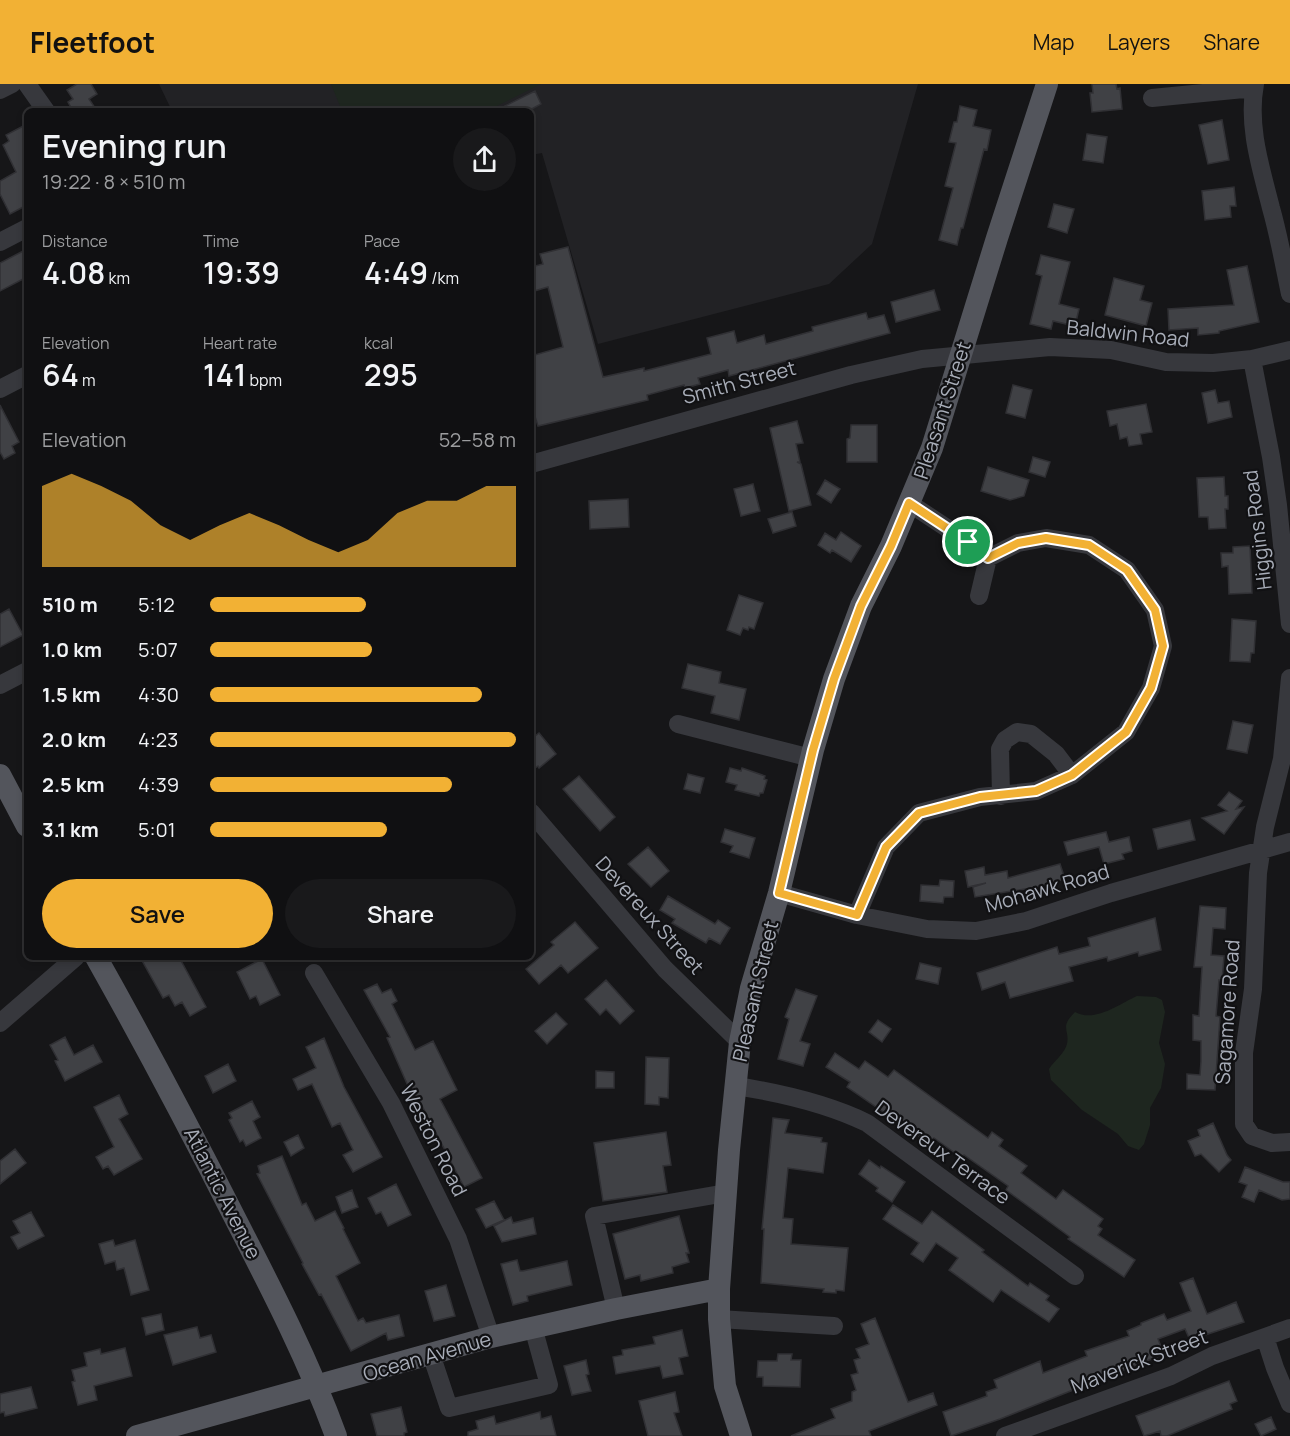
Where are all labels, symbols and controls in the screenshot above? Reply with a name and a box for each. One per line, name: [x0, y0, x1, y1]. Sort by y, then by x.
text: Fleetfoot: [30, 23, 155, 61]
text: Map: [1033, 28, 1074, 56]
text: Layers: [1107, 28, 1170, 56]
text: Share: [1203, 28, 1260, 56]
text: Evening run: [42, 123, 227, 168]
button: share: [453, 128, 516, 191]
text: 19:22 · 8 × 510 m: [42, 168, 185, 195]
text: Distance: [42, 230, 108, 252]
text: Time: [203, 230, 239, 252]
text: Pace: [364, 230, 400, 252]
text: 4.08: [42, 252, 105, 293]
text: 19:39: [203, 252, 280, 293]
text: 4:49: [364, 252, 428, 293]
text: km: [105, 267, 130, 289]
text: /km: [428, 267, 459, 289]
street label: Baldwin Road: [1065, 313, 1191, 353]
text: Elevation: [42, 332, 110, 354]
text: Heart rate: [203, 332, 277, 354]
text: kcal: [364, 332, 393, 354]
street label: Pleasant Street: [907, 338, 977, 482]
text: 64: [42, 354, 79, 395]
text: 141: [203, 354, 246, 395]
text: 295: [364, 354, 418, 395]
street label: Smith Street: [679, 354, 799, 410]
text: m: [79, 369, 96, 391]
text: bpm: [246, 369, 282, 391]
text: Elevation: [42, 426, 126, 453]
text: 52–58 m: [439, 426, 516, 453]
street label: Higgins Road: [1236, 469, 1278, 591]
pin: [942, 516, 993, 567]
icon: arrive: [951, 525, 984, 558]
text: 510 m: [42, 591, 98, 618]
text: 5:12: [138, 591, 175, 618]
text: 1.0 km: [42, 636, 102, 663]
text: 5:07: [138, 636, 178, 663]
text: 1.5 km: [42, 681, 101, 708]
text: 4:30: [138, 681, 179, 708]
text: 2.0 km: [42, 726, 106, 753]
text: 4:23: [138, 726, 178, 753]
text: 2.5 km: [42, 771, 104, 798]
text: 4:39: [138, 771, 179, 798]
text: 3.1 km: [42, 816, 99, 843]
text: 5:01: [138, 816, 176, 843]
street label: Devereux Street: [590, 850, 710, 980]
street label: Mohawk Road: [982, 857, 1112, 919]
button: Save: [42, 879, 273, 948]
button: Share: [285, 879, 516, 948]
street label: Pleasant Street: [726, 918, 784, 1064]
street label: Sagamore Road: [1208, 939, 1246, 1085]
street label: Weston Road: [394, 1079, 474, 1201]
street label: Devereux Terrace: [870, 1094, 1016, 1210]
street label: Atlantic Avenue: [178, 1123, 268, 1263]
street label: Maverick Street: [1067, 1322, 1211, 1400]
street label: Ocean Avenue: [360, 1325, 494, 1387]

